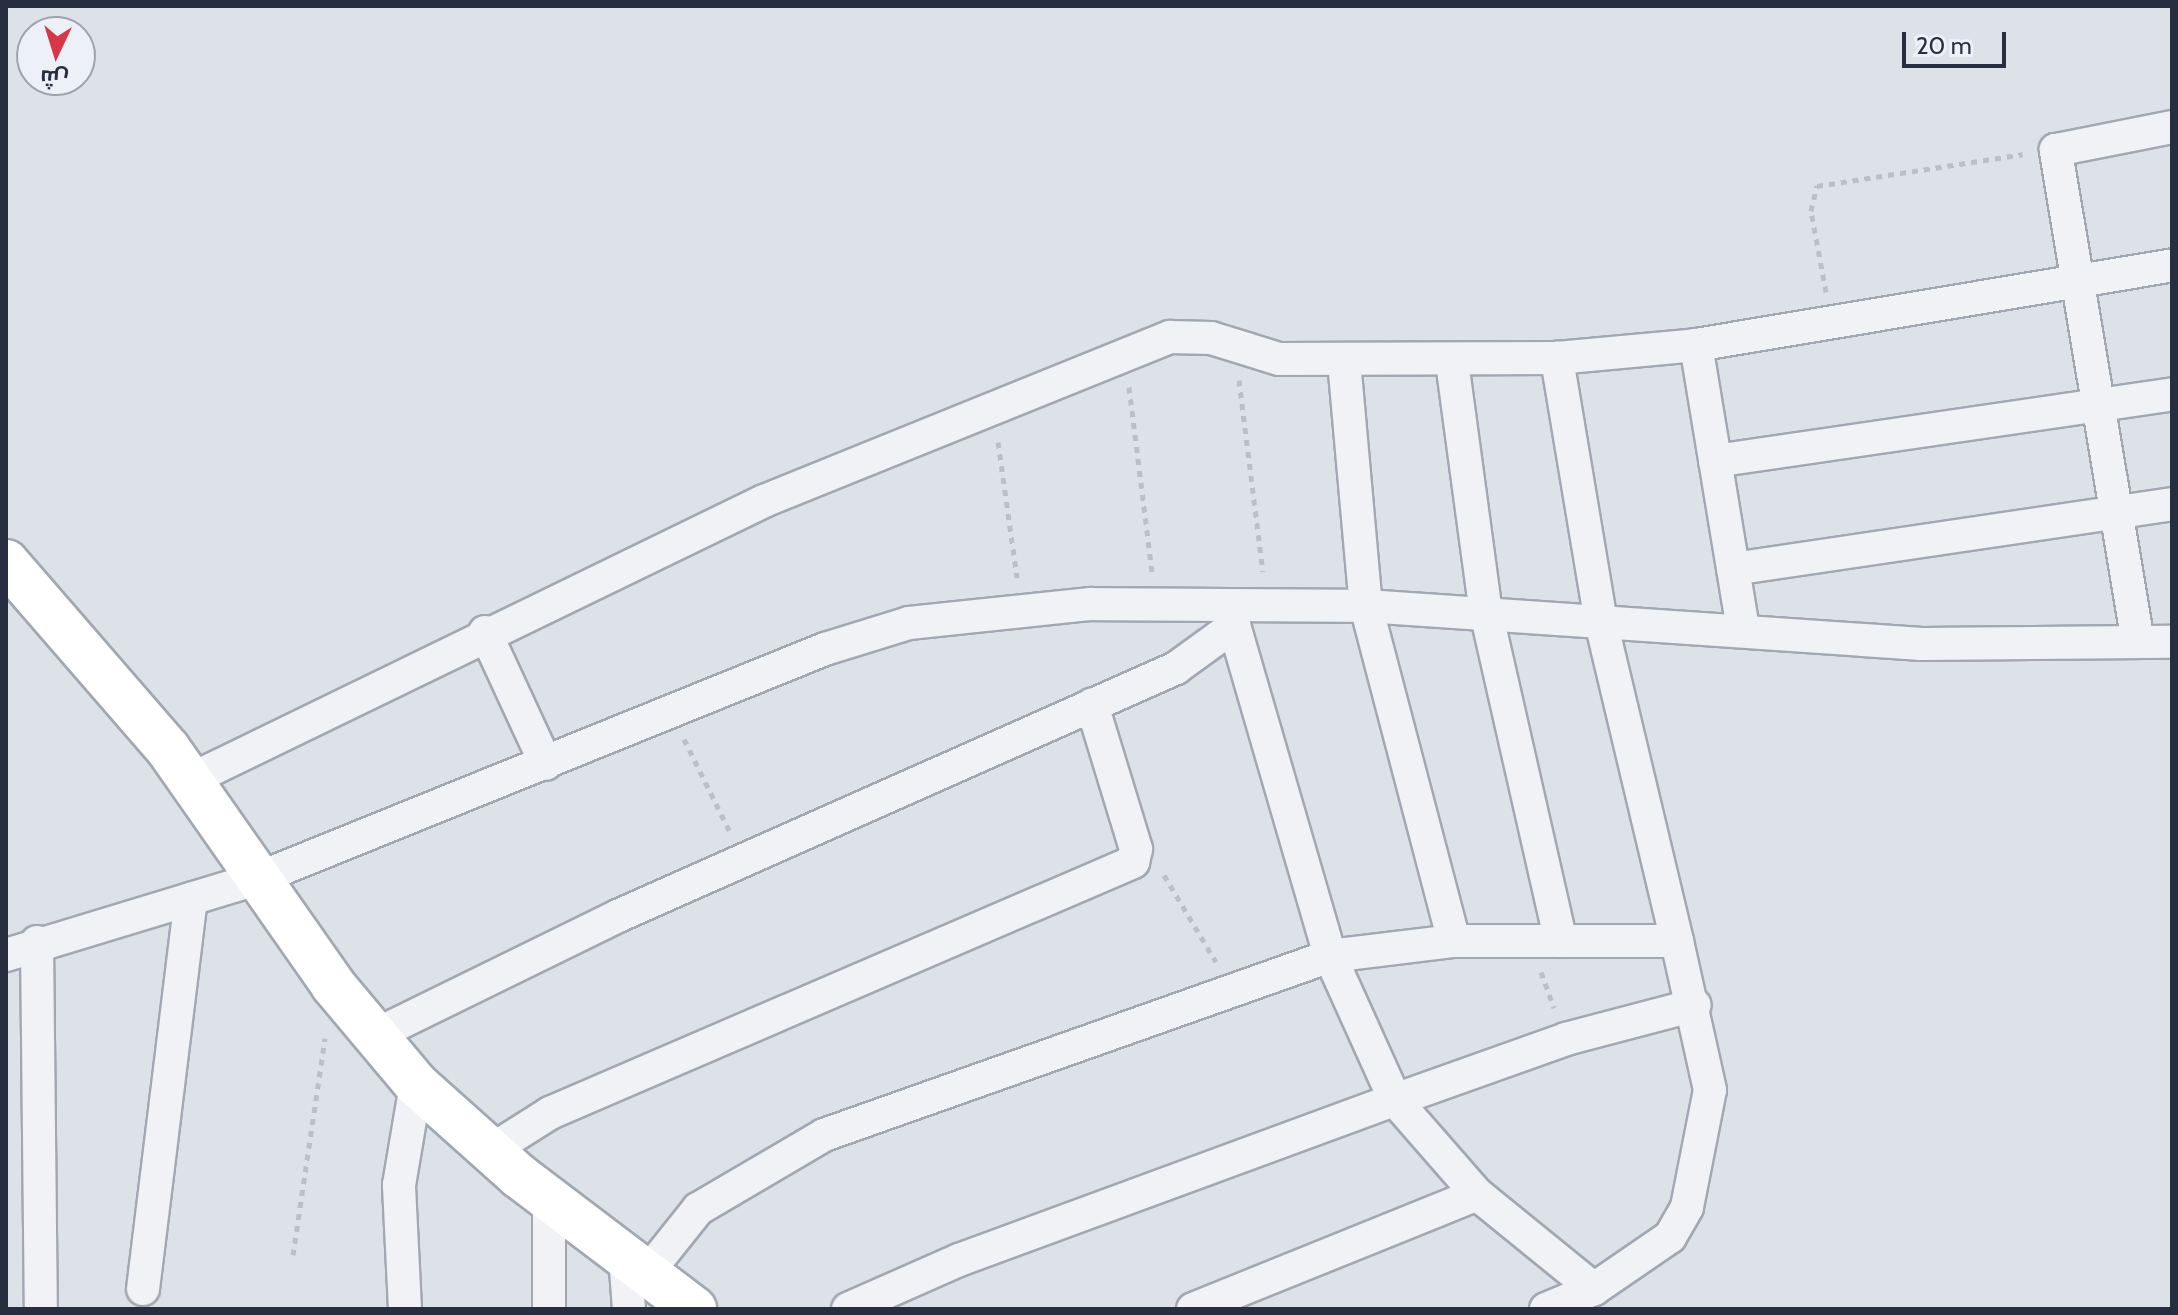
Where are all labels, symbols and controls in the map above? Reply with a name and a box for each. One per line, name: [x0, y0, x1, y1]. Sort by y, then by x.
north arrow: [16, 16, 96, 96]
scale bar: [1906, 16, 2010, 66]
text: 20 m: [1916, 31, 1972, 60]
text: ش: [39, 64, 69, 93]

